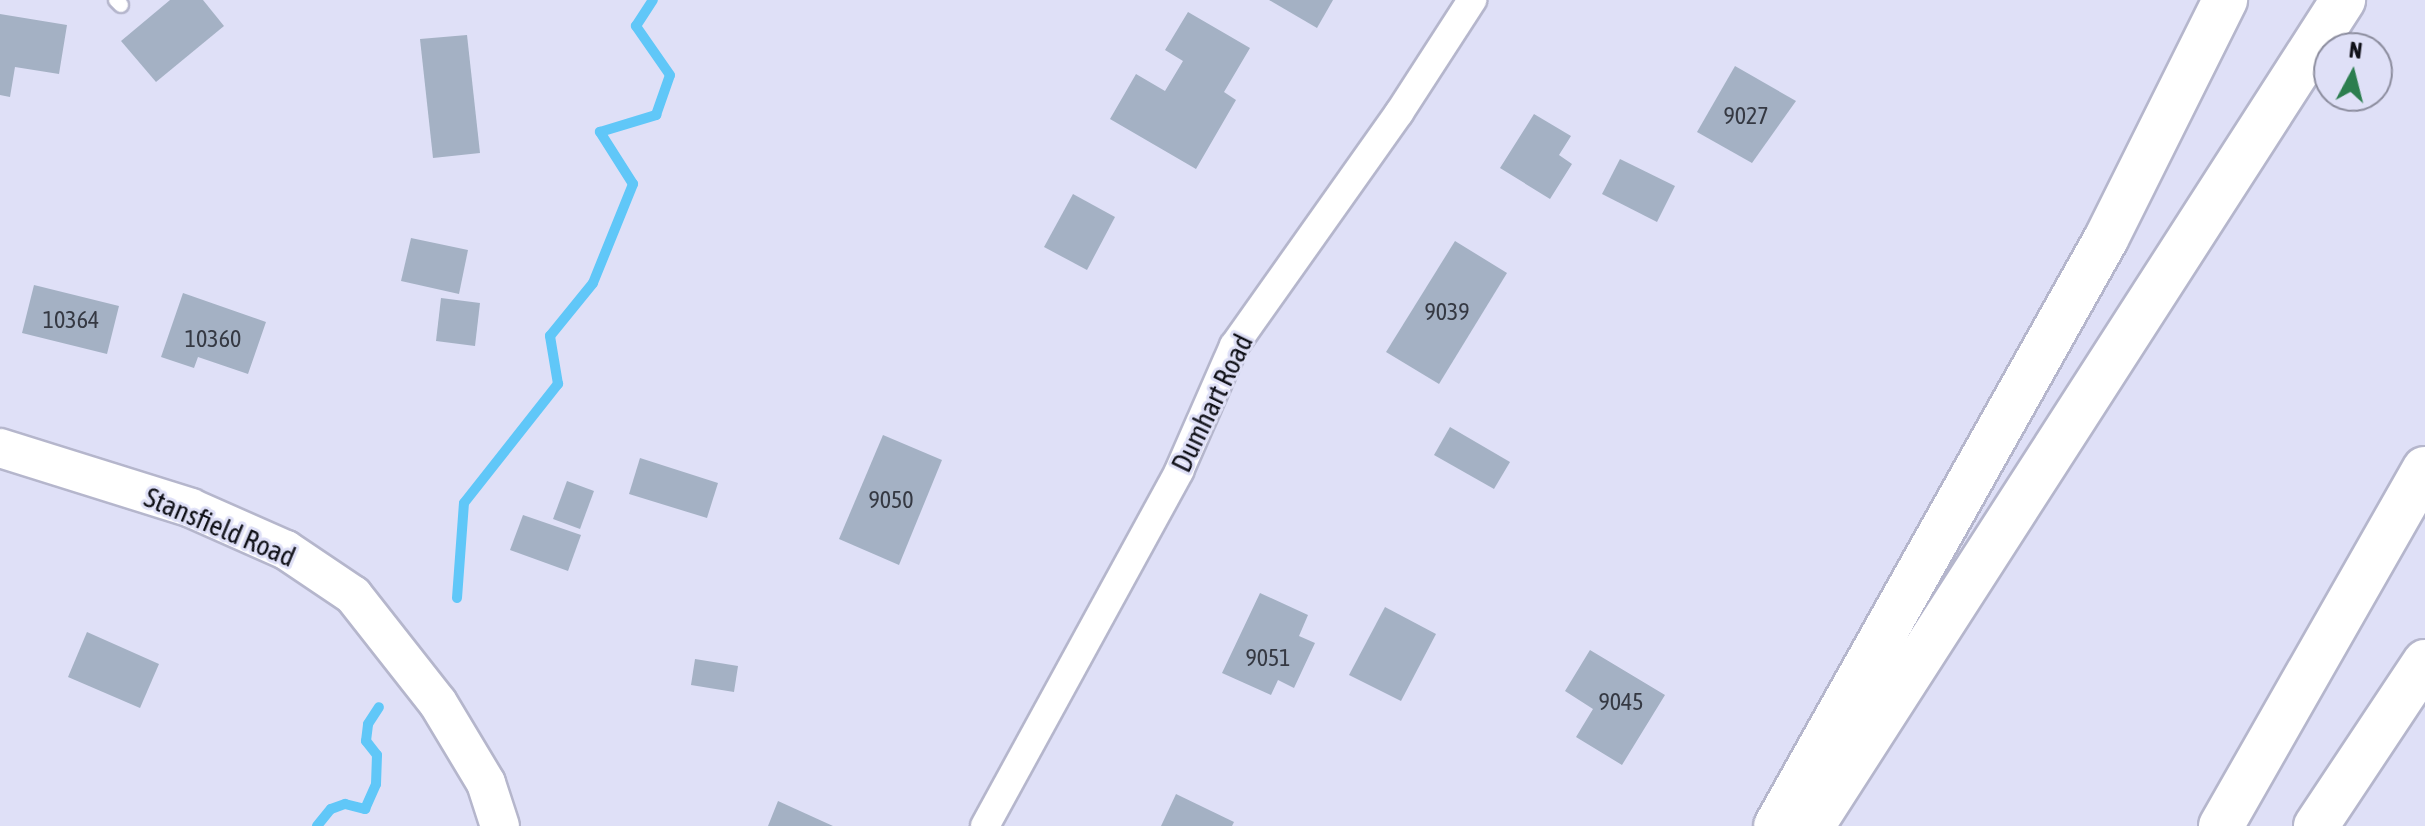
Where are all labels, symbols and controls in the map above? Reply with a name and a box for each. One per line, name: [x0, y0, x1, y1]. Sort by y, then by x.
north arrow: [2313, 32, 2393, 112]
text: N: [2348, 36, 2364, 64]
house number: 9027: [1723, 102, 1769, 130]
house number: 9039: [1424, 298, 1470, 326]
house number: 10364: [43, 306, 99, 334]
house number: 10360: [185, 325, 241, 353]
street label: Dumhart Road: [1164, 329, 1260, 477]
street label: Stansfield Road: [139, 480, 301, 574]
house number: 9050: [868, 486, 914, 514]
house number: 9051: [1245, 644, 1291, 672]
house number: 9045: [1598, 688, 1644, 716]

